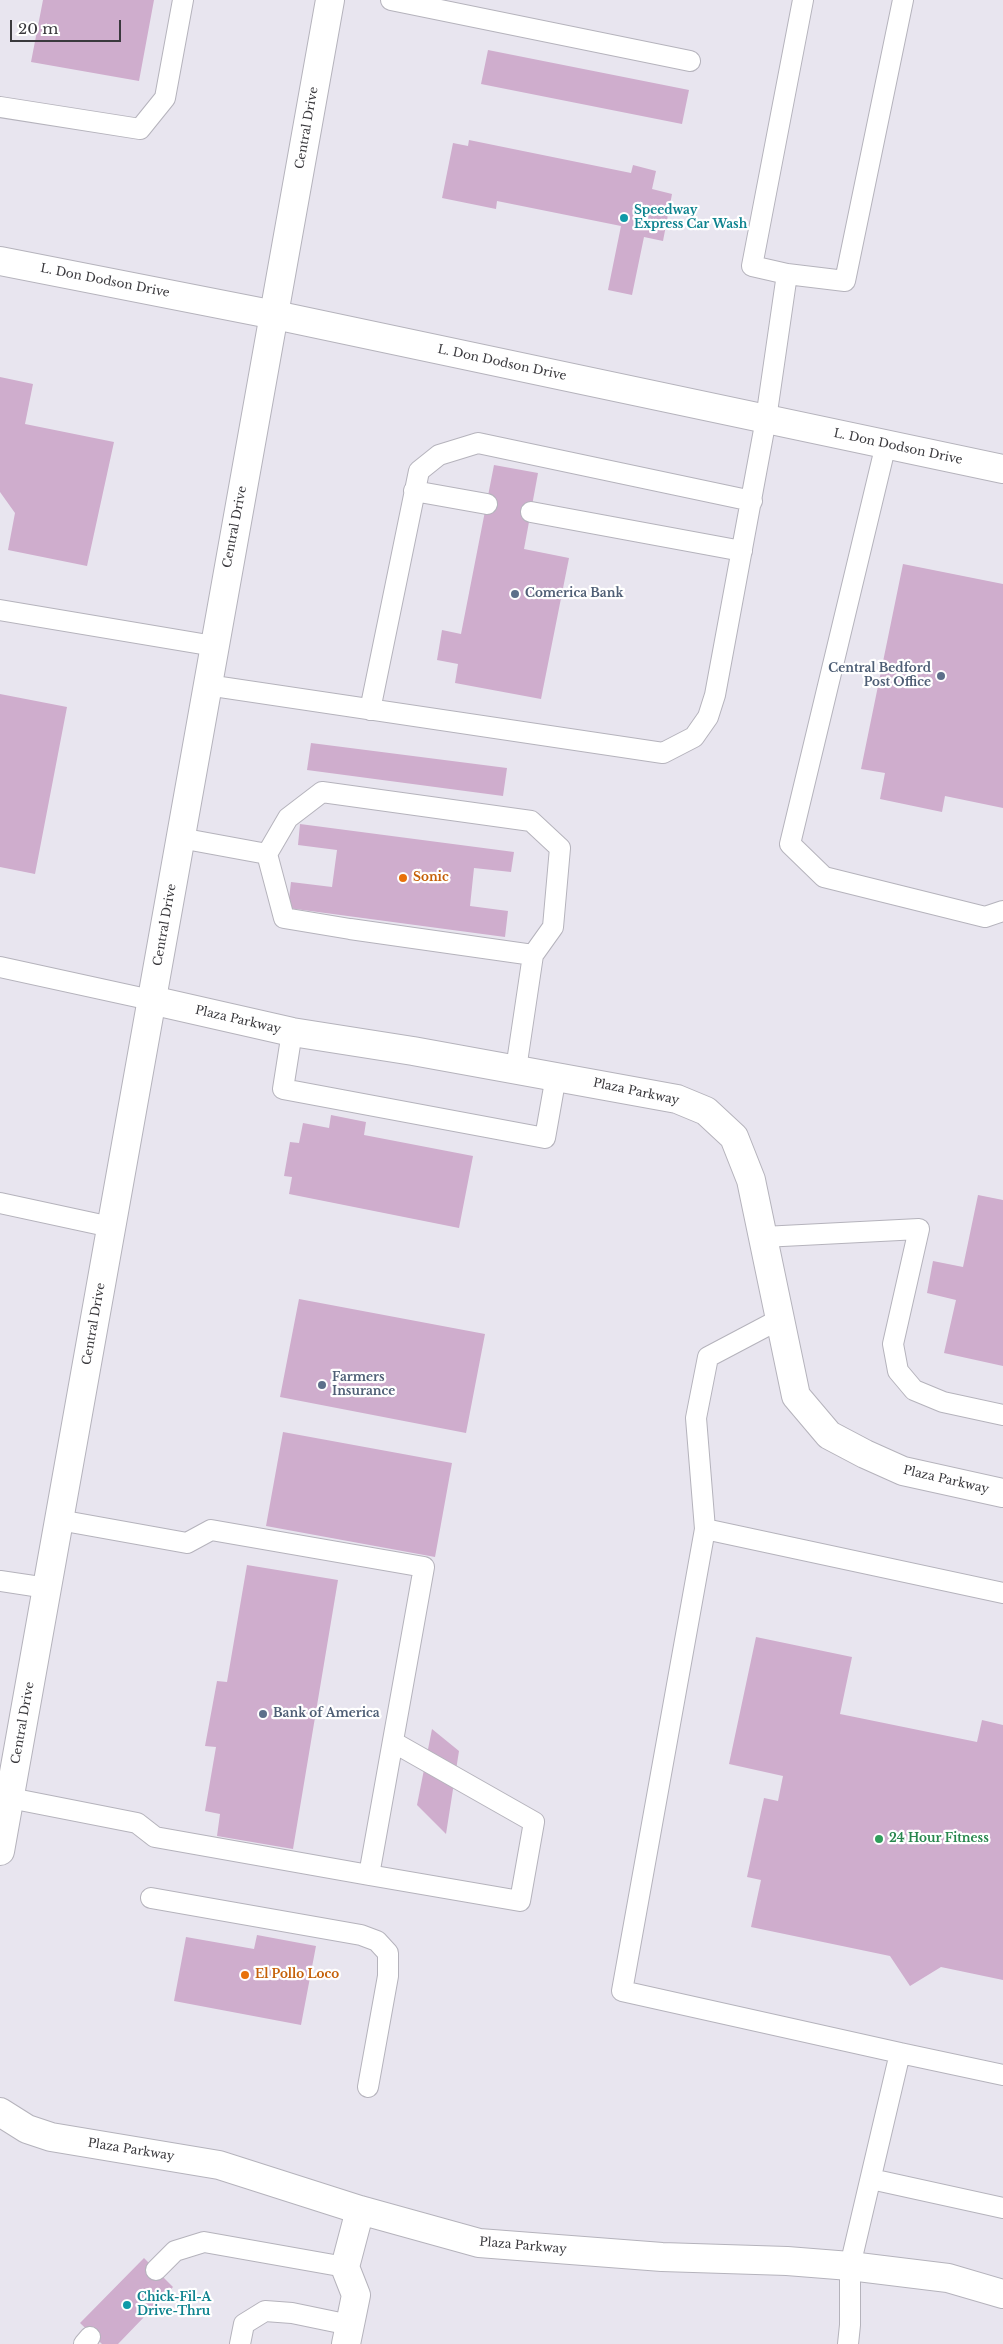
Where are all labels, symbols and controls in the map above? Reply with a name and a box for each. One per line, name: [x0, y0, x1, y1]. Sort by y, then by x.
scale bar: [12, 10, 124, 42]
text: 20 m: [18, 19, 58, 38]
street label: Central Drive: [293, 86, 321, 170]
place label: Speedway Express Car Wash: [634, 204, 747, 232]
marker: Speedway Express Car Wash: [618, 212, 630, 224]
street label: L. Don Dodson Drive: [39, 261, 171, 301]
street label: L. Don Dodson Drive: [436, 342, 568, 384]
street label: L. Don Dodson Drive: [832, 426, 964, 468]
street label: Central Drive: [220, 485, 250, 569]
place label: Comerica Bank: [525, 587, 623, 601]
marker: Comerica Bank: [509, 588, 521, 600]
place label: Central Bedford Post Office: [828, 662, 931, 690]
marker: Central Bedford Post Office: [935, 670, 947, 682]
place label: Sonic: [413, 871, 449, 885]
marker: Sonic: [397, 872, 409, 884]
street label: Central Drive: [151, 883, 179, 967]
street label: Plaza Parkway: [194, 1003, 282, 1037]
street label: Plaza Parkway: [592, 1076, 680, 1108]
street label: Central Drive: [80, 1282, 108, 1366]
place label: Farmers Insurance: [332, 1371, 395, 1399]
marker: Farmers Insurance: [316, 1379, 328, 1391]
street label: Plaza Parkway: [902, 1463, 990, 1497]
street label: Central Drive: [9, 1681, 37, 1765]
place label: Bank of America: [273, 1707, 380, 1721]
marker: Bank of America: [257, 1708, 269, 1720]
place label: 24 Hour Fitness: [889, 1832, 989, 1846]
marker: 24 Hour Fitness: [873, 1833, 885, 1845]
place label: El Pollo Loco: [255, 1968, 339, 1982]
marker: El Pollo Loco: [239, 1969, 251, 1981]
street label: Plaza Parkway: [87, 2136, 175, 2164]
street label: Plaza Parkway: [479, 2235, 567, 2257]
place label: Chick-Fil-A Drive-Thru: [137, 2291, 211, 2319]
marker: Chick-Fil-A Drive-Thru: [121, 2299, 133, 2311]

